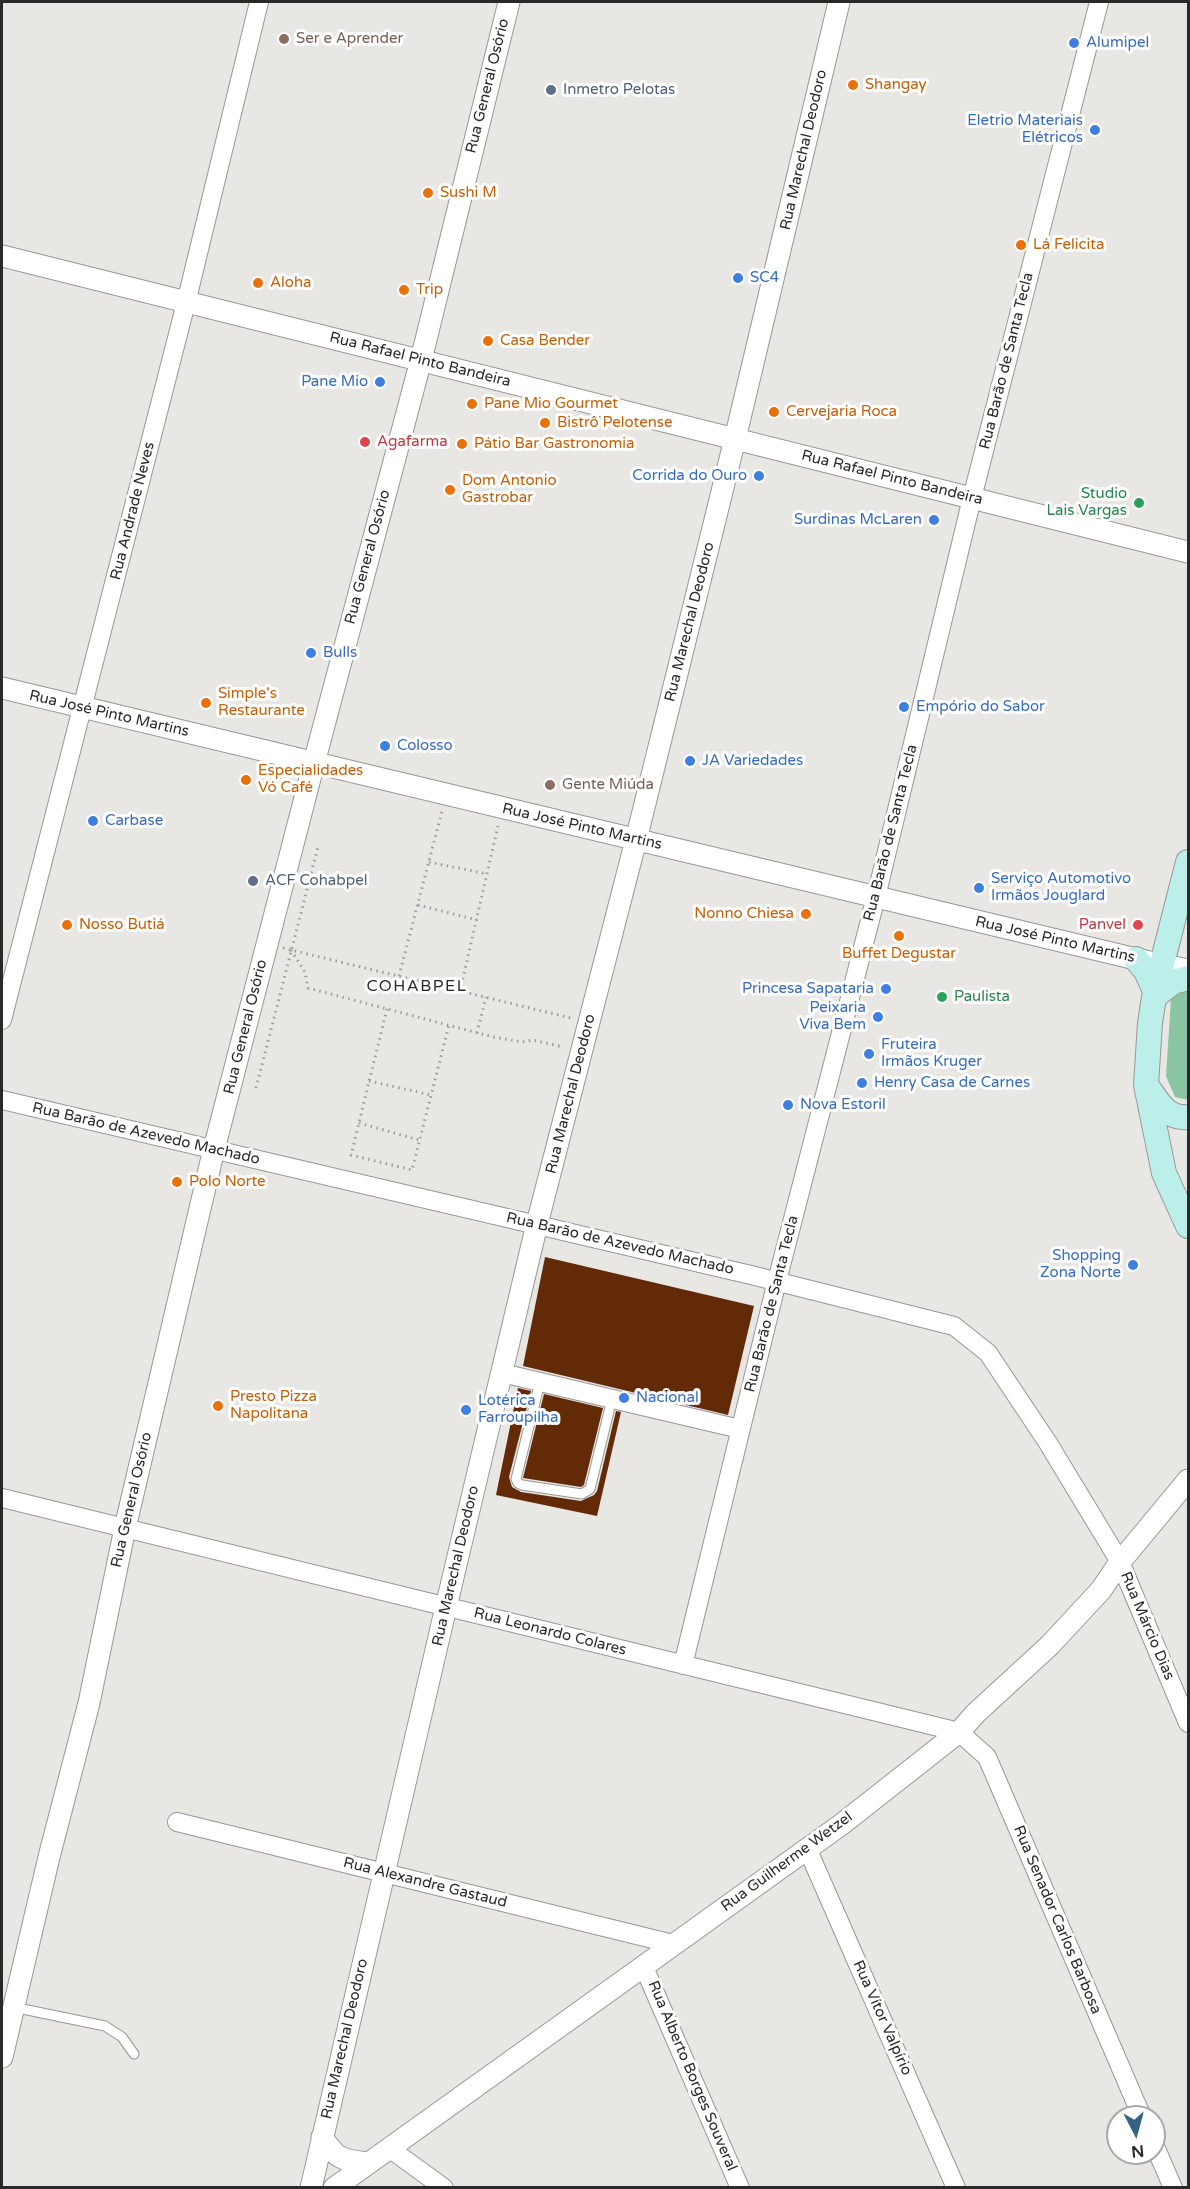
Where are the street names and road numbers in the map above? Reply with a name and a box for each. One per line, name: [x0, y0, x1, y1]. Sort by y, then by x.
street label: Rua General Osório: [463, 17, 513, 155]
street label: Rua Marechal Deodoro: [777, 68, 831, 232]
street label: Rua Barão de Santa Tecla: [976, 271, 1038, 451]
street label: Rua Rafael Pinto Bandeira: [327, 329, 513, 391]
street label: Rua Andrade Neves: [107, 440, 159, 582]
street label: Rua Rafael Pinto Bandeira: [799, 447, 985, 509]
street label: Rua General Osório: [341, 488, 395, 626]
street label: Rua Marechal Deodoro: [661, 540, 719, 704]
street label: Rua José Pinto Martins: [27, 687, 191, 741]
street label: Rua Barão de Santa Tecla: [860, 743, 922, 923]
street label: Rua José Pinto Martins: [500, 800, 664, 854]
street label: Rua José Pinto Martins: [973, 913, 1137, 967]
street label: Rua General Osório: [221, 958, 271, 1096]
street label: Rua Marechal Deodoro: [542, 1012, 600, 1176]
street label: Rua Barão de Azevedo Machado: [30, 1099, 262, 1169]
street label: Rua Barão de Azevedo Machado: [504, 1209, 736, 1279]
street label: Rua Barão de Santa Tecla: [741, 1214, 803, 1394]
street label: Rua General Osório: [108, 1431, 156, 1569]
street label: Rua Marechal Deodoro: [429, 1484, 483, 1648]
street label: Rua Márcio Dias: [1116, 1569, 1178, 1683]
street label: Rua Leonardo Colares: [472, 1604, 628, 1660]
street label: Rua Guilherme Wetzel: [718, 1808, 856, 1916]
street label: Rua Senador Carlos Barbosa: [1009, 1823, 1105, 2017]
street label: Rua Alexandre Gastaud: [341, 1854, 509, 1912]
street label: Rua Marechal Deodoro: [318, 1957, 372, 2121]
street label: Rua Vítor Valpírio: [849, 1958, 915, 2078]
street label: Rua Alberto Borges Souveral: [644, 1978, 740, 2174]

